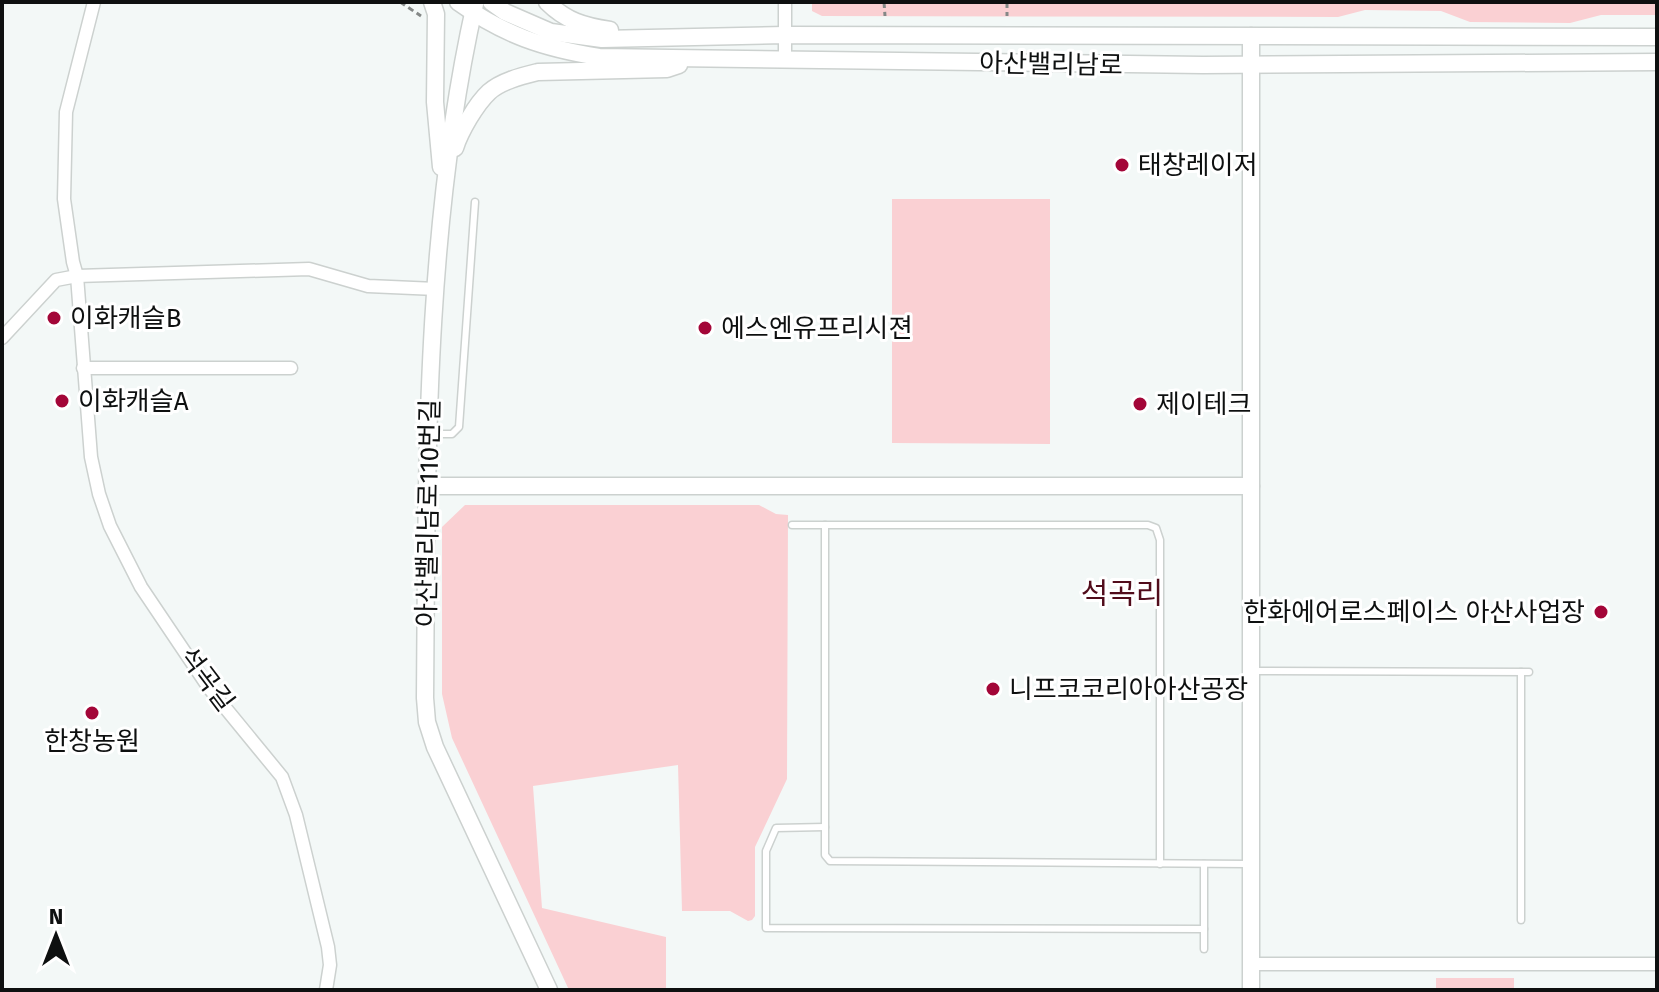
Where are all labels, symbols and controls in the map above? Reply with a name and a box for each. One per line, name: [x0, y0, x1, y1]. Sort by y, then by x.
street label: 아산밸리남로: [979, 48, 1123, 81]
place label: 태창레이저: [1138, 150, 1258, 181]
marker: 태창레이저: [1113, 156, 1131, 174]
place label: 이화캐슬B: [70, 303, 182, 334]
marker: 이화캐슬B: [45, 309, 63, 327]
place label: 에스엔유프리시젼: [721, 313, 912, 344]
marker: 에스엔유프리시젼: [696, 319, 714, 337]
place label: 이화캐슬A: [78, 386, 189, 417]
place label: 제이테크: [1156, 389, 1252, 420]
marker: 이화캐슬A: [53, 392, 71, 410]
marker: 제이테크: [1131, 395, 1149, 413]
street label: 아산밸리남로110번길: [411, 399, 446, 627]
district label: 석곡리: [1081, 576, 1163, 612]
place label: 한화에어로스페이스 아산사업장: [1243, 597, 1585, 628]
marker: 한화에어로스페이스 아산사업장: [1592, 603, 1610, 621]
street label: 석곡길: [173, 641, 241, 717]
place label: 니프코코리아아산공장: [1009, 674, 1248, 705]
marker: 니프코코리아아산공장: [984, 680, 1002, 698]
marker: 한창농원: [83, 704, 101, 722]
place label: 한창농원: [44, 726, 140, 757]
north arrow: [16, 896, 96, 976]
text: N: [49, 903, 63, 930]

